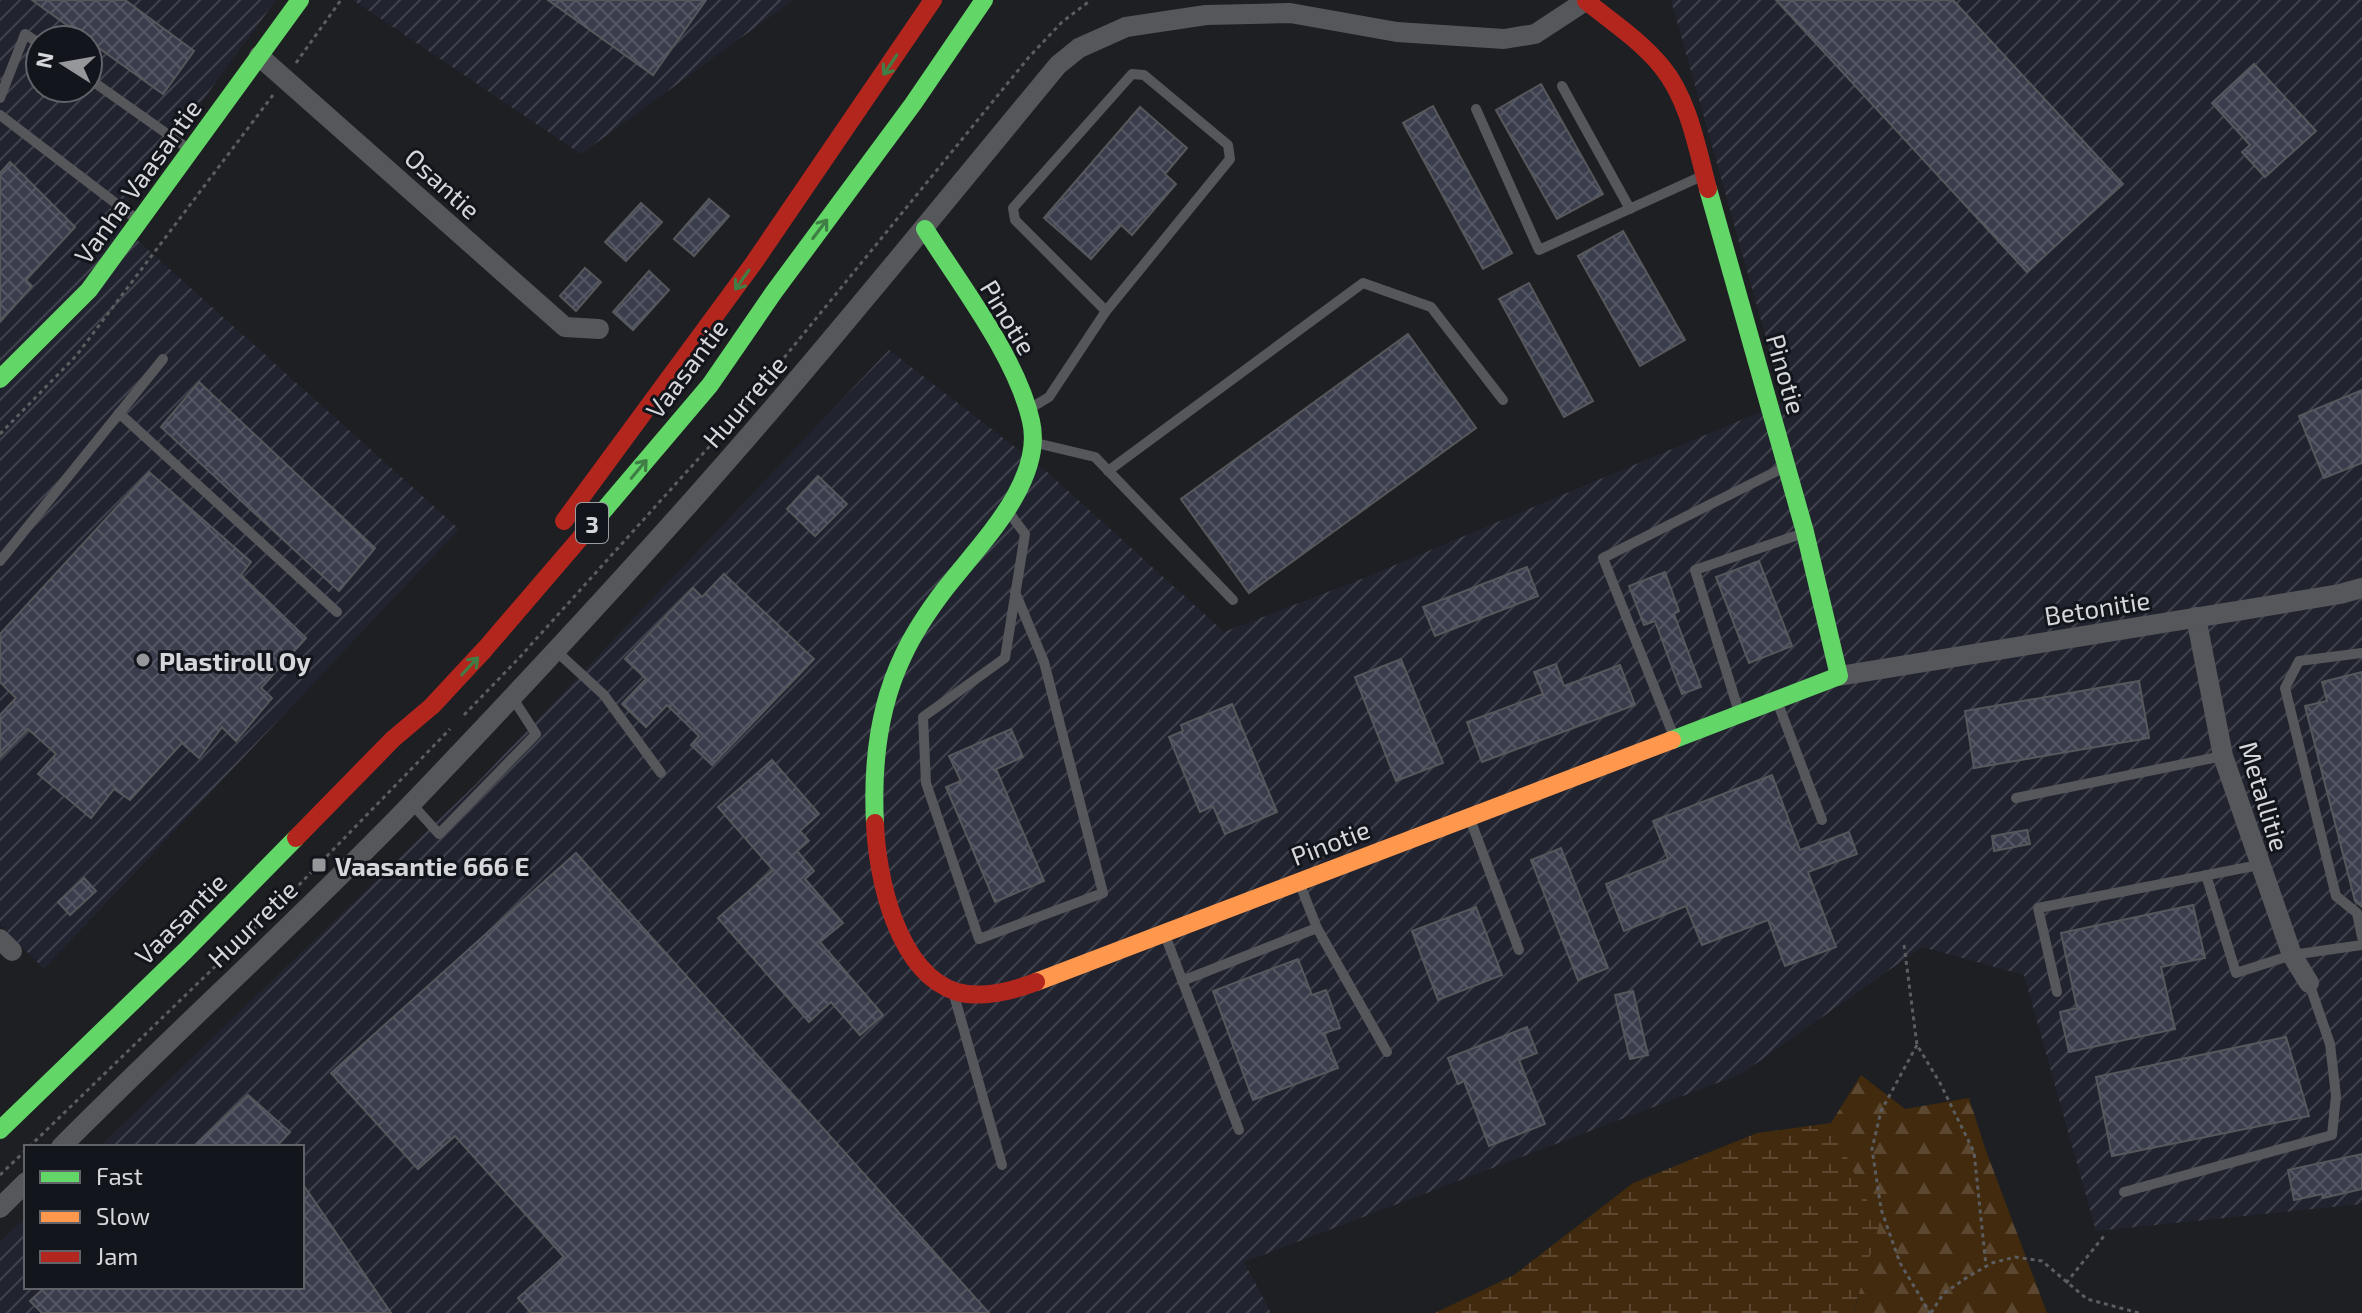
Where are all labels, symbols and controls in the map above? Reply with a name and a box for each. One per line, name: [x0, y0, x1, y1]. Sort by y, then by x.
north arrow: [24, 24, 104, 104]
text: N: [29, 50, 58, 70]
one-way arrow: [882, 53, 898, 75]
street label: Vanha Vaasantie: [67, 93, 207, 269]
street label: Osantie: [399, 141, 487, 225]
one-way arrow: [812, 219, 829, 241]
one-way arrow: [734, 269, 750, 291]
street label: Pinotie: [975, 274, 1043, 360]
street label: Vaasantie: [639, 312, 733, 424]
street label: Pinotie: [1761, 330, 1813, 418]
street label: Huurretie: [696, 349, 792, 453]
one-way arrow: [630, 459, 648, 479]
road number: 3: [576, 503, 608, 543]
street label: Betonitie: [2042, 583, 2152, 631]
place label: Plastiroll Oy: [159, 645, 311, 677]
marker: Plastiroll Oy: [134, 651, 152, 669]
one-way arrow: [460, 656, 479, 676]
street label: Metallitie: [2234, 737, 2296, 855]
street label: Pinotie: [1286, 813, 1374, 871]
place label: Vaasantie 666 E: [335, 850, 530, 881]
marker: Vaasantie 666 E: [310, 856, 328, 874]
street label: Vaasantie: [128, 866, 232, 970]
street label: Huurretie: [201, 873, 303, 973]
legend: [24, 1145, 304, 1289]
text: Fast: [96, 1161, 143, 1190]
text: Slow: [96, 1201, 150, 1230]
text: Jam: [96, 1241, 138, 1270]

